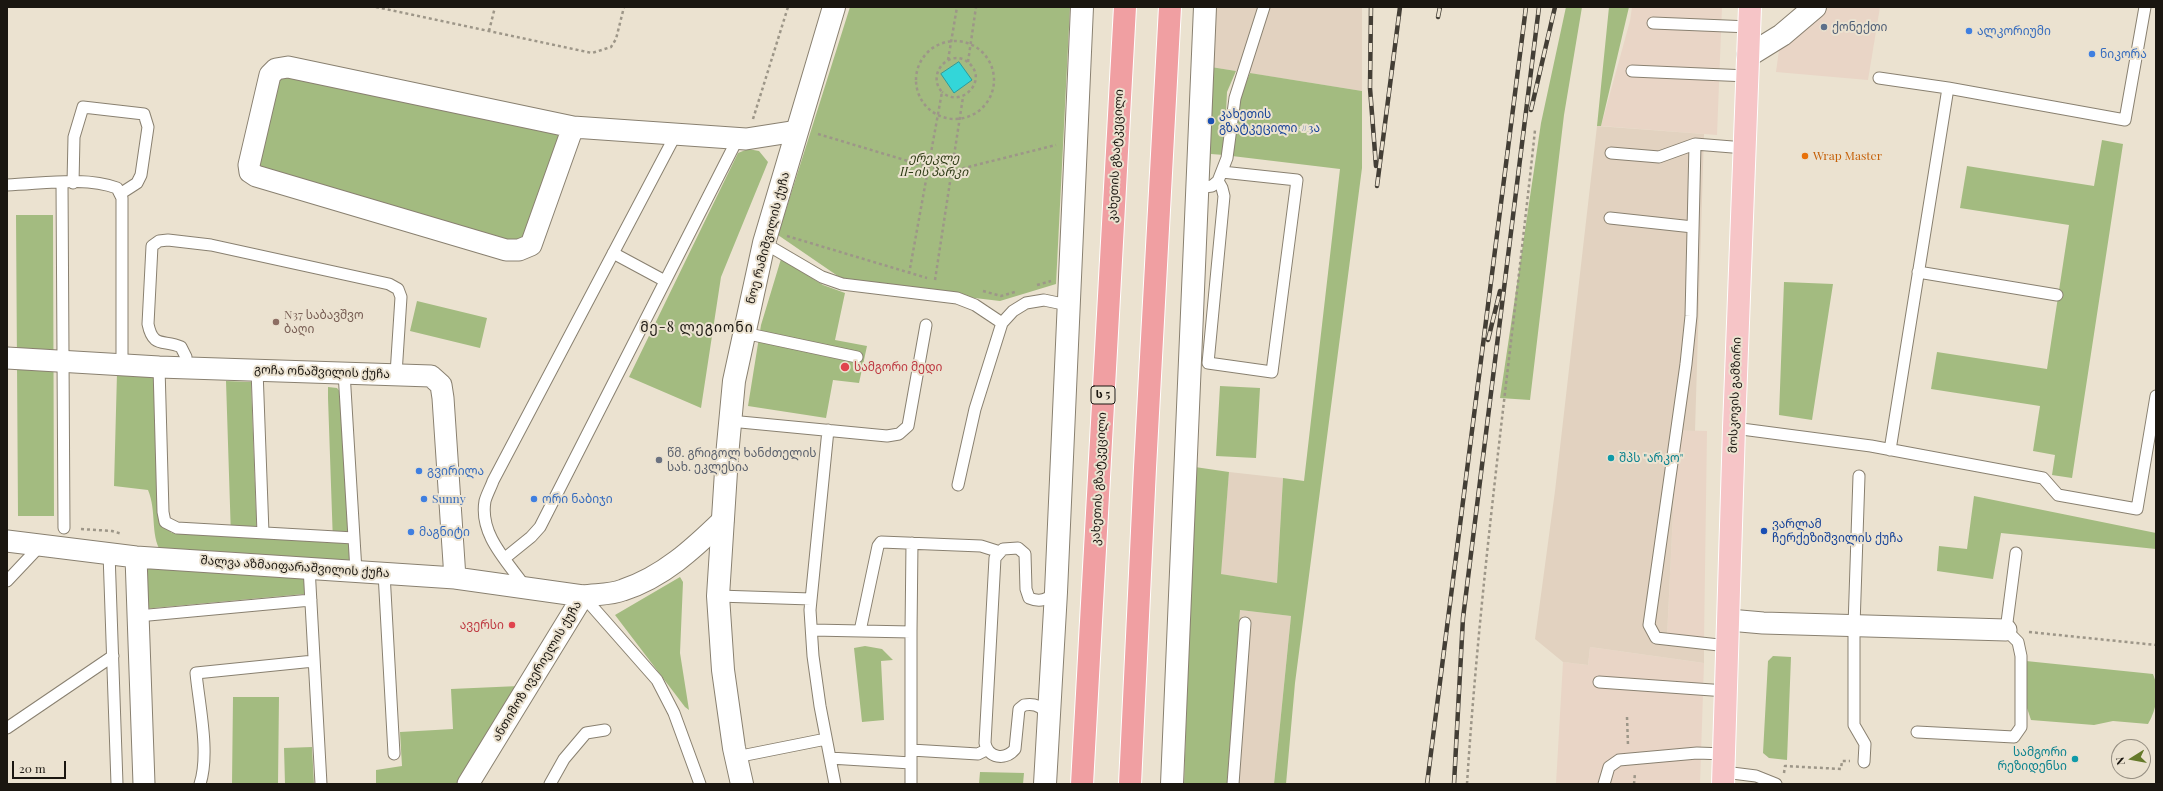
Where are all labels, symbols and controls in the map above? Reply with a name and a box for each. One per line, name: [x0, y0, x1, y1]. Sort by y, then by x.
place label: ქონექთი: [1832, 20, 1887, 34]
marker: ქონექთი: [1819, 22, 1829, 32]
place label: ალკორიუმი: [1977, 24, 2051, 38]
marker: ალკორიუმი: [1964, 26, 1974, 36]
place label: ნიკორა: [2100, 47, 2147, 61]
marker: ნიკორა: [2087, 49, 2097, 59]
street label: კახეთის გზატკეცილი: [1105, 89, 1127, 223]
place label: კახეთის გზატკეცილი #3ა: [1219, 107, 1320, 135]
marker: კახეთის გზატკეცილი #3ა: [1206, 116, 1216, 126]
place label: Wrap Master: [1813, 149, 1882, 163]
park label: ერეკლე II-ის პარკი: [900, 151, 968, 179]
marker: Wrap Master: [1800, 151, 1810, 161]
street label: ნოე რამიშვილის ქუჩა: [743, 170, 793, 306]
place label: N37 საბავშვო ბაღი: [284, 308, 364, 336]
marker: N37 საბავშვო ბაღი: [271, 317, 281, 327]
district label: მე-8 ლეგიონი: [640, 320, 754, 336]
street label: მოსკოვის გამზირი: [1726, 337, 1744, 453]
place label: სამგორი მედი: [854, 360, 942, 374]
marker: სამგორი მედი: [839, 361, 851, 373]
street label: გოჩა ონაშვილის ქუჩა: [254, 362, 390, 382]
road number: ს 5: [1091, 386, 1115, 404]
street label: კახეთის გზატკეცილი: [1088, 412, 1110, 546]
place label: წმ. გრიგოლ ხანძთელის სახ. ეკლესია: [667, 446, 817, 474]
place label: შპს "არკო": [1619, 451, 1683, 465]
marker: შპს "არკო": [1606, 453, 1616, 463]
marker: წმ. გრიგოლ ხანძთელის სახ. ეკლესია: [654, 455, 664, 465]
place label: გვირილა: [427, 464, 484, 478]
marker: გვირილა: [414, 466, 424, 476]
place label: Sunny: [432, 492, 466, 506]
place label: ორი ნაბიჯი: [542, 492, 613, 506]
marker: Sunny: [419, 494, 429, 504]
marker: ორი ნაბიჯი: [529, 494, 539, 504]
place label: ვარლამ ჩერქეზიშვილის ქუჩა: [1772, 517, 1903, 545]
place label: მაგნიტი: [419, 525, 470, 539]
marker: ვარლამ ჩერქეზიშვილის ქუჩა: [1759, 526, 1769, 536]
marker: მაგნიტი: [406, 527, 416, 537]
street label: შალვა აზმაიფარაშვილის ქუჩა: [200, 553, 390, 581]
street label: ანთიმოზ ივერიელის ქუჩა: [489, 598, 585, 744]
place label: ავერსი: [460, 618, 504, 632]
marker: ავერსი: [507, 620, 517, 630]
north arrow: [2111, 739, 2151, 779]
place label: სამგორი რეზიდენსი: [1997, 745, 2067, 773]
scale bar: [14, 753, 68, 779]
marker: სამგორი რეზიდენსი: [2070, 754, 2080, 764]
text: N: [2112, 756, 2128, 767]
text: 20 m: [19, 760, 46, 776]

